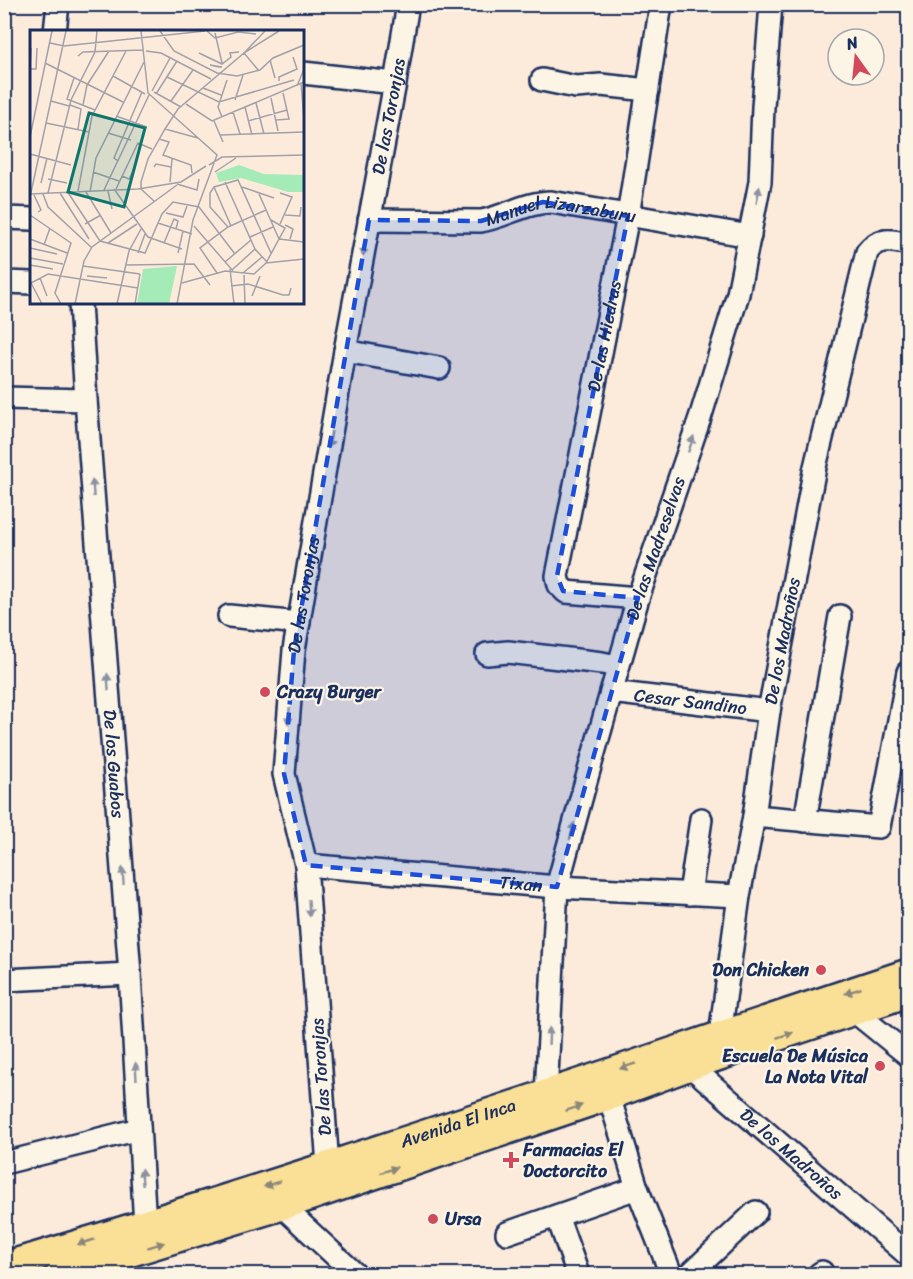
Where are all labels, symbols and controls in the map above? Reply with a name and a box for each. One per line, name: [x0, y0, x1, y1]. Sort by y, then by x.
north arrow: [826, 27, 886, 87]
text: N: [842, 27, 862, 59]
inset map: [30, 30, 304, 304]
street label: De las Toronjas: [362, 55, 415, 177]
one-way arrow: [753, 185, 762, 204]
street label: Manuel Lizarzaburu: [481, 186, 639, 236]
one-way arrow: [359, 239, 368, 258]
street label: De las Hiedras: [578, 277, 631, 395]
one-way arrow: [325, 431, 334, 450]
one-way arrow: [686, 435, 696, 453]
street label: De las Madreselvas: [616, 471, 695, 624]
one-way arrow: [88, 478, 97, 497]
street label: De las Toronjas: [278, 534, 329, 656]
street label: De los Madroños: [755, 574, 810, 707]
one-way arrow: [103, 672, 112, 691]
place label: Crazy Burger: [276, 676, 382, 708]
street label: Cesar Sandino: [632, 679, 749, 724]
marker: Crazy Burger: [258, 685, 272, 699]
one-way arrow: [284, 706, 294, 725]
street label: De los Guabos: [94, 708, 134, 820]
one-way arrow: [567, 822, 577, 840]
street label: Tixan: [498, 866, 544, 902]
one-way arrow: [118, 867, 127, 886]
one-way arrow: [304, 899, 314, 918]
place label: Don Chicken: [712, 954, 809, 986]
marker: Don Chicken: [814, 963, 828, 977]
one-way arrow: [844, 987, 862, 996]
street label: De las Toronjas: [301, 1017, 341, 1137]
one-way arrow: [545, 1026, 554, 1045]
one-way arrow: [776, 1029, 794, 1039]
place label: Escuela De Música La Nota Vital: [722, 1040, 869, 1093]
marker: Escuela De Música La Nota Vital: [873, 1059, 887, 1073]
one-way arrow: [131, 1061, 140, 1080]
one-way arrow: [619, 1061, 637, 1071]
street label: Avenida El Inca: [395, 1089, 520, 1158]
street label: De los Madroños: [732, 1100, 851, 1209]
one-way arrow: [565, 1103, 583, 1112]
place label: Farmacias El Doctorcito: [522, 1134, 624, 1187]
marker: Farmacias El Doctorcito: [504, 1153, 518, 1167]
one-way arrow: [380, 1165, 398, 1175]
one-way arrow: [137, 1168, 147, 1187]
one-way arrow: [263, 1180, 281, 1189]
place label: Ursa: [445, 1203, 482, 1235]
marker: Ursa: [426, 1212, 440, 1226]
one-way arrow: [77, 1238, 95, 1247]
one-way arrow: [147, 1240, 165, 1249]

